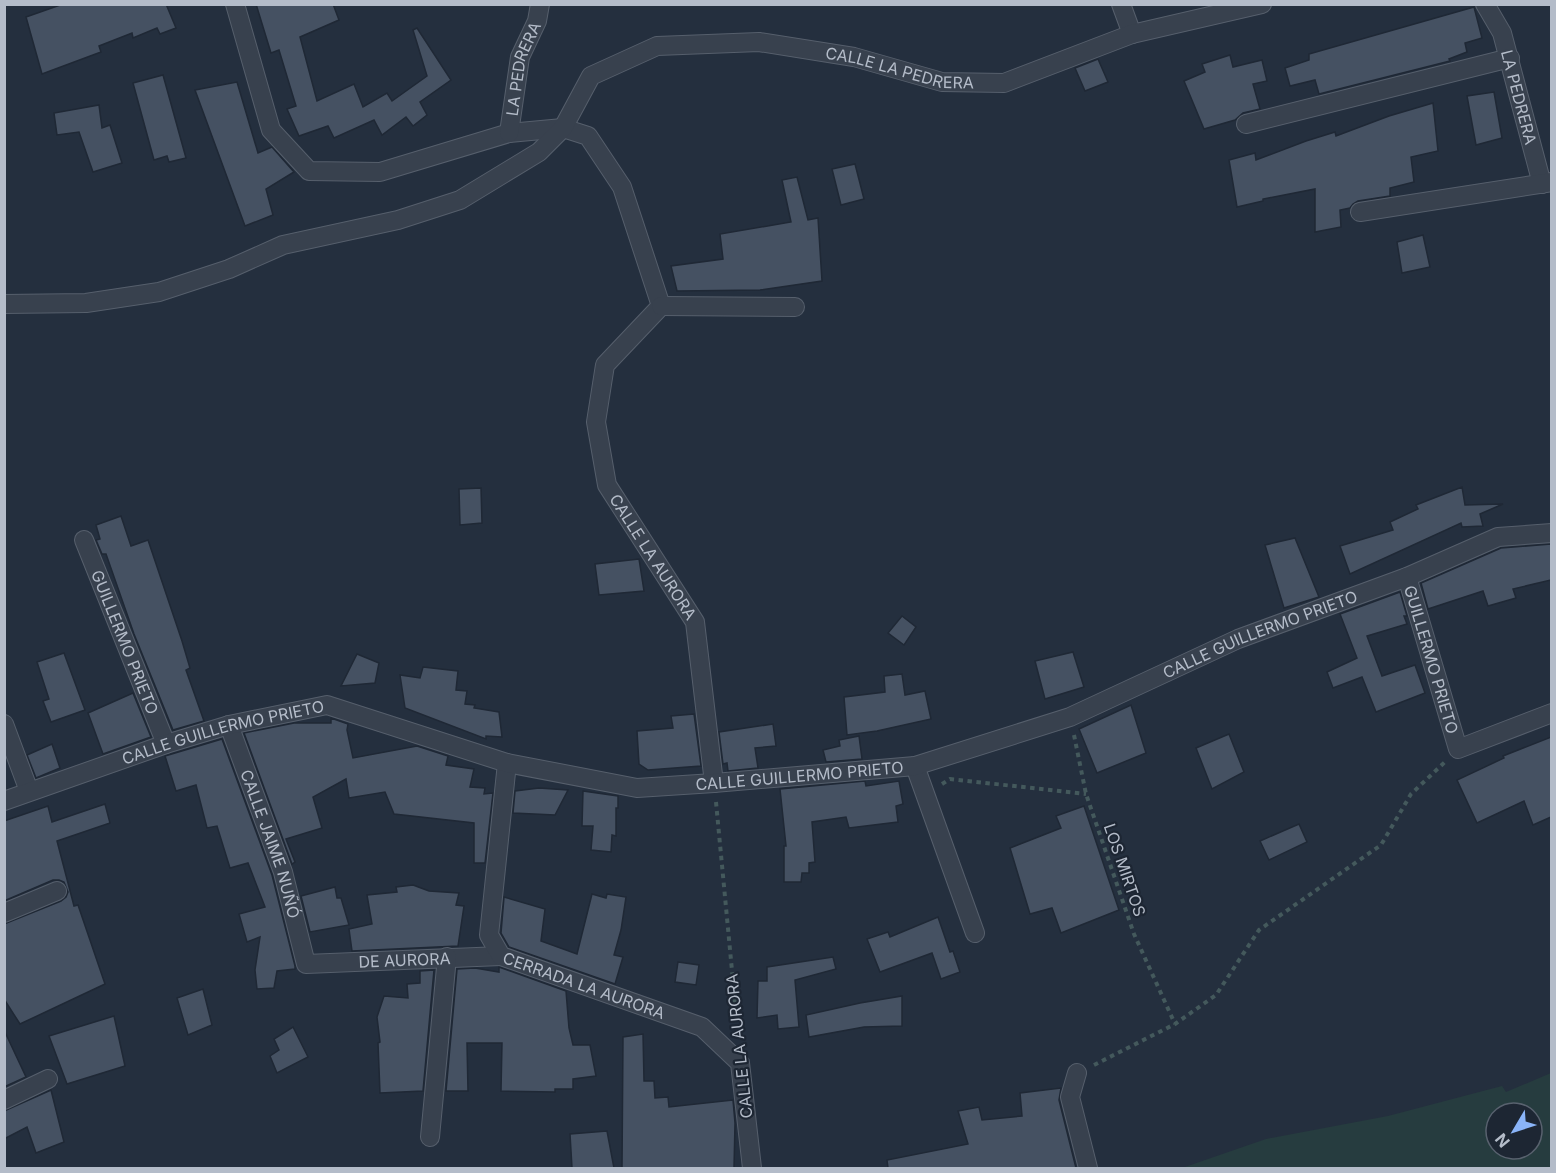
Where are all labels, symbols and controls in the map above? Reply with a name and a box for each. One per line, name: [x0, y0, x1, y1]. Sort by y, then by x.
street label: LA PEDRERA: [502, 19, 545, 117]
street label: CALLE LA PEDRERA: [824, 43, 974, 93]
street label: LA PEDRERA: [1497, 48, 1541, 147]
street label: CALLE LA AURORA: [605, 490, 701, 623]
street label: GUILLERMO PRIETO: [87, 567, 163, 717]
street label: GUILLERMO PRIETO: [1400, 583, 1463, 736]
street label: CALLE GUILLERMO PRIETO: [1159, 586, 1360, 683]
street label: CALLE GUILLERMO PRIETO: [119, 696, 326, 769]
street label: CALLE GUILLERMO PRIETO: [695, 757, 904, 794]
street label: CALLE JAIME NUÑÓ: [236, 767, 304, 920]
street label: LOS MIRTOS: [1100, 821, 1150, 919]
street label: CERRADA LA AURORA: [500, 947, 668, 1023]
street label: DE AURORA: [358, 948, 451, 972]
street label: CALLE LA AURORA: [721, 972, 757, 1120]
north arrow: [1484, 1101, 1544, 1161]
text: N: [1491, 1129, 1514, 1151]

